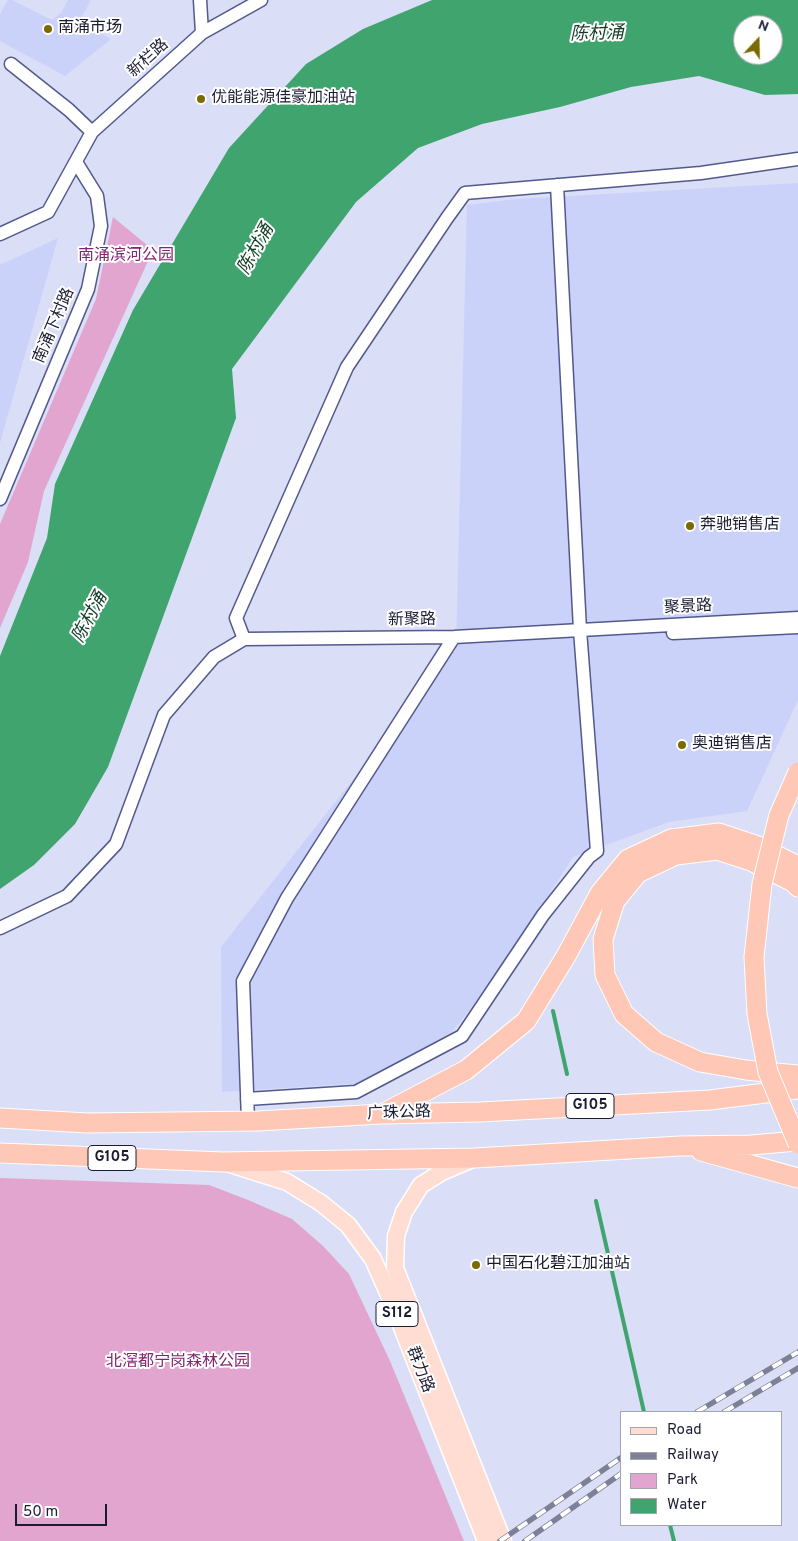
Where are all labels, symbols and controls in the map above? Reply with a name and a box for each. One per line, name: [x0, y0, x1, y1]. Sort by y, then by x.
north arrow: [733, 15, 783, 65]
text: N: [755, 17, 771, 36]
place label: 南涌市场: [58, 19, 122, 39]
marker: 南涌市场: [42, 23, 54, 35]
water label: 陈村涌: [570, 23, 624, 47]
street label: 新栏路: [125, 36, 173, 82]
place label: 优能能源佳豪加油站: [211, 89, 355, 109]
marker: 优能能源佳豪加油站: [195, 93, 207, 105]
water label: 陈村涌: [234, 221, 280, 279]
park label: 南涌滨河公园: [78, 247, 174, 267]
street label: 南涌下村路: [31, 285, 79, 367]
place label: 奔驰销售店: [700, 516, 780, 536]
marker: 奔驰销售店: [684, 520, 696, 532]
water label: 陈村涌: [69, 589, 113, 647]
street label: 聚景路: [664, 597, 712, 619]
street label: 新聚路: [388, 611, 436, 631]
place label: 奥迪销售店: [692, 735, 772, 755]
marker: 奥迪销售店: [676, 739, 688, 751]
road number: G105: [566, 1094, 614, 1118]
street label: 广珠公路: [367, 1103, 431, 1125]
road number: G105: [88, 1146, 136, 1170]
place label: 中国石化碧江加油站: [486, 1255, 630, 1275]
marker: 中国石化碧江加油站: [470, 1259, 482, 1271]
road number: S112: [376, 1302, 418, 1326]
street label: 群力路: [401, 1344, 437, 1396]
park label: 北滘都宁岗森林公园: [106, 1353, 250, 1373]
legend: [620, 1411, 783, 1526]
text: Road: [667, 1421, 702, 1440]
text: Railway: [667, 1446, 719, 1465]
text: Park: [667, 1471, 698, 1490]
scale bar: [18, 1494, 110, 1526]
text: Water: [667, 1496, 706, 1515]
text: 50 m: [23, 1503, 58, 1522]

